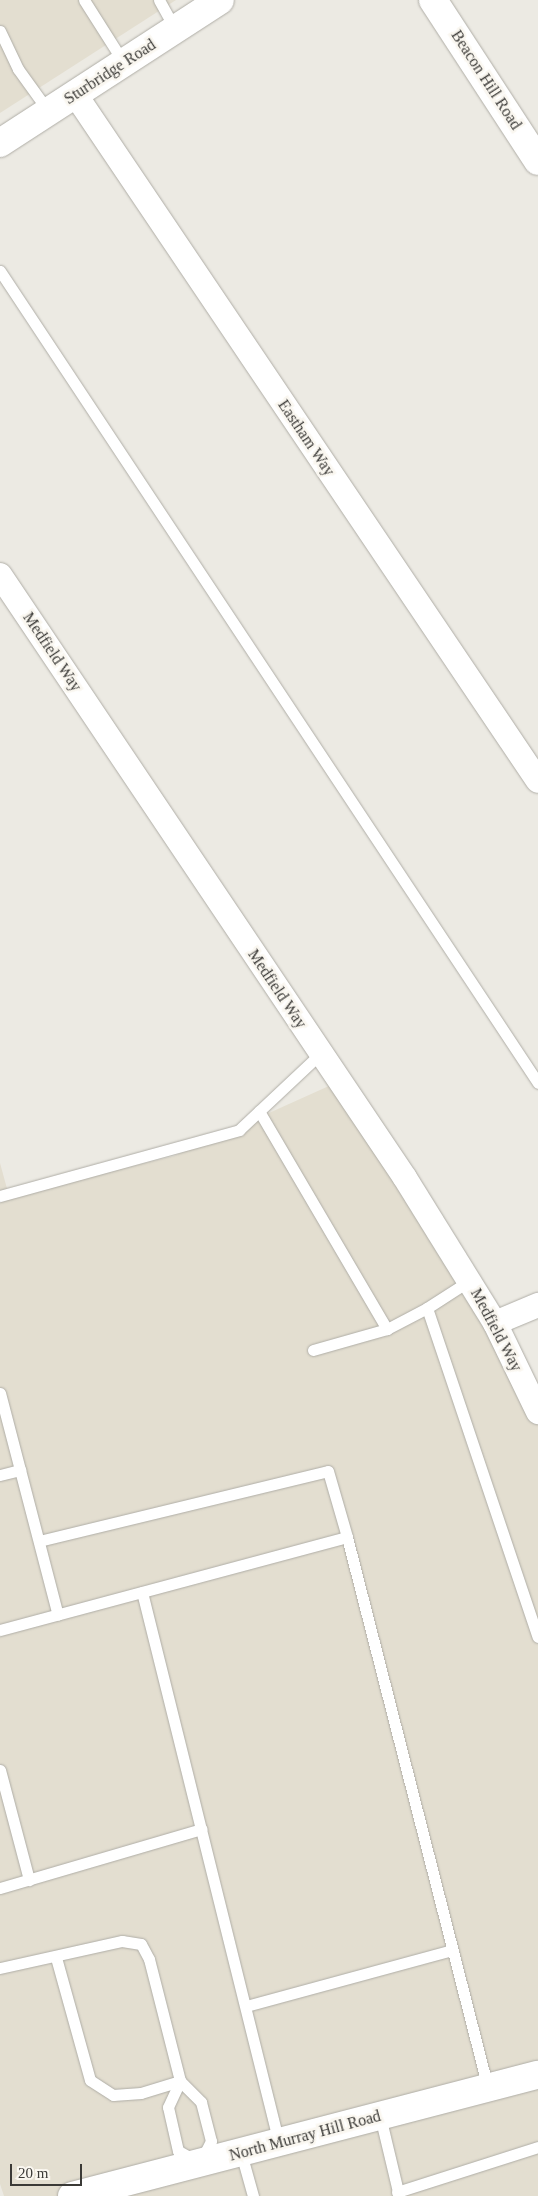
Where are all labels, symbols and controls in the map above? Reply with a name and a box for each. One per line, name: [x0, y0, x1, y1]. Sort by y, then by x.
street label: Beacon Hill Road: [447, 27, 525, 133]
street label: Sturbridge Road: [61, 35, 159, 109]
street label: Eastham Way: [273, 396, 339, 480]
street label: Medfield Way: [18, 609, 86, 695]
street label: Medfield Way: [243, 946, 311, 1032]
street label: Medfield Way: [466, 1285, 526, 1375]
street label: North Murray Hill Road: [227, 2107, 383, 2165]
scale bar: [12, 2154, 85, 2186]
text: 20 m: [18, 2165, 48, 2181]

